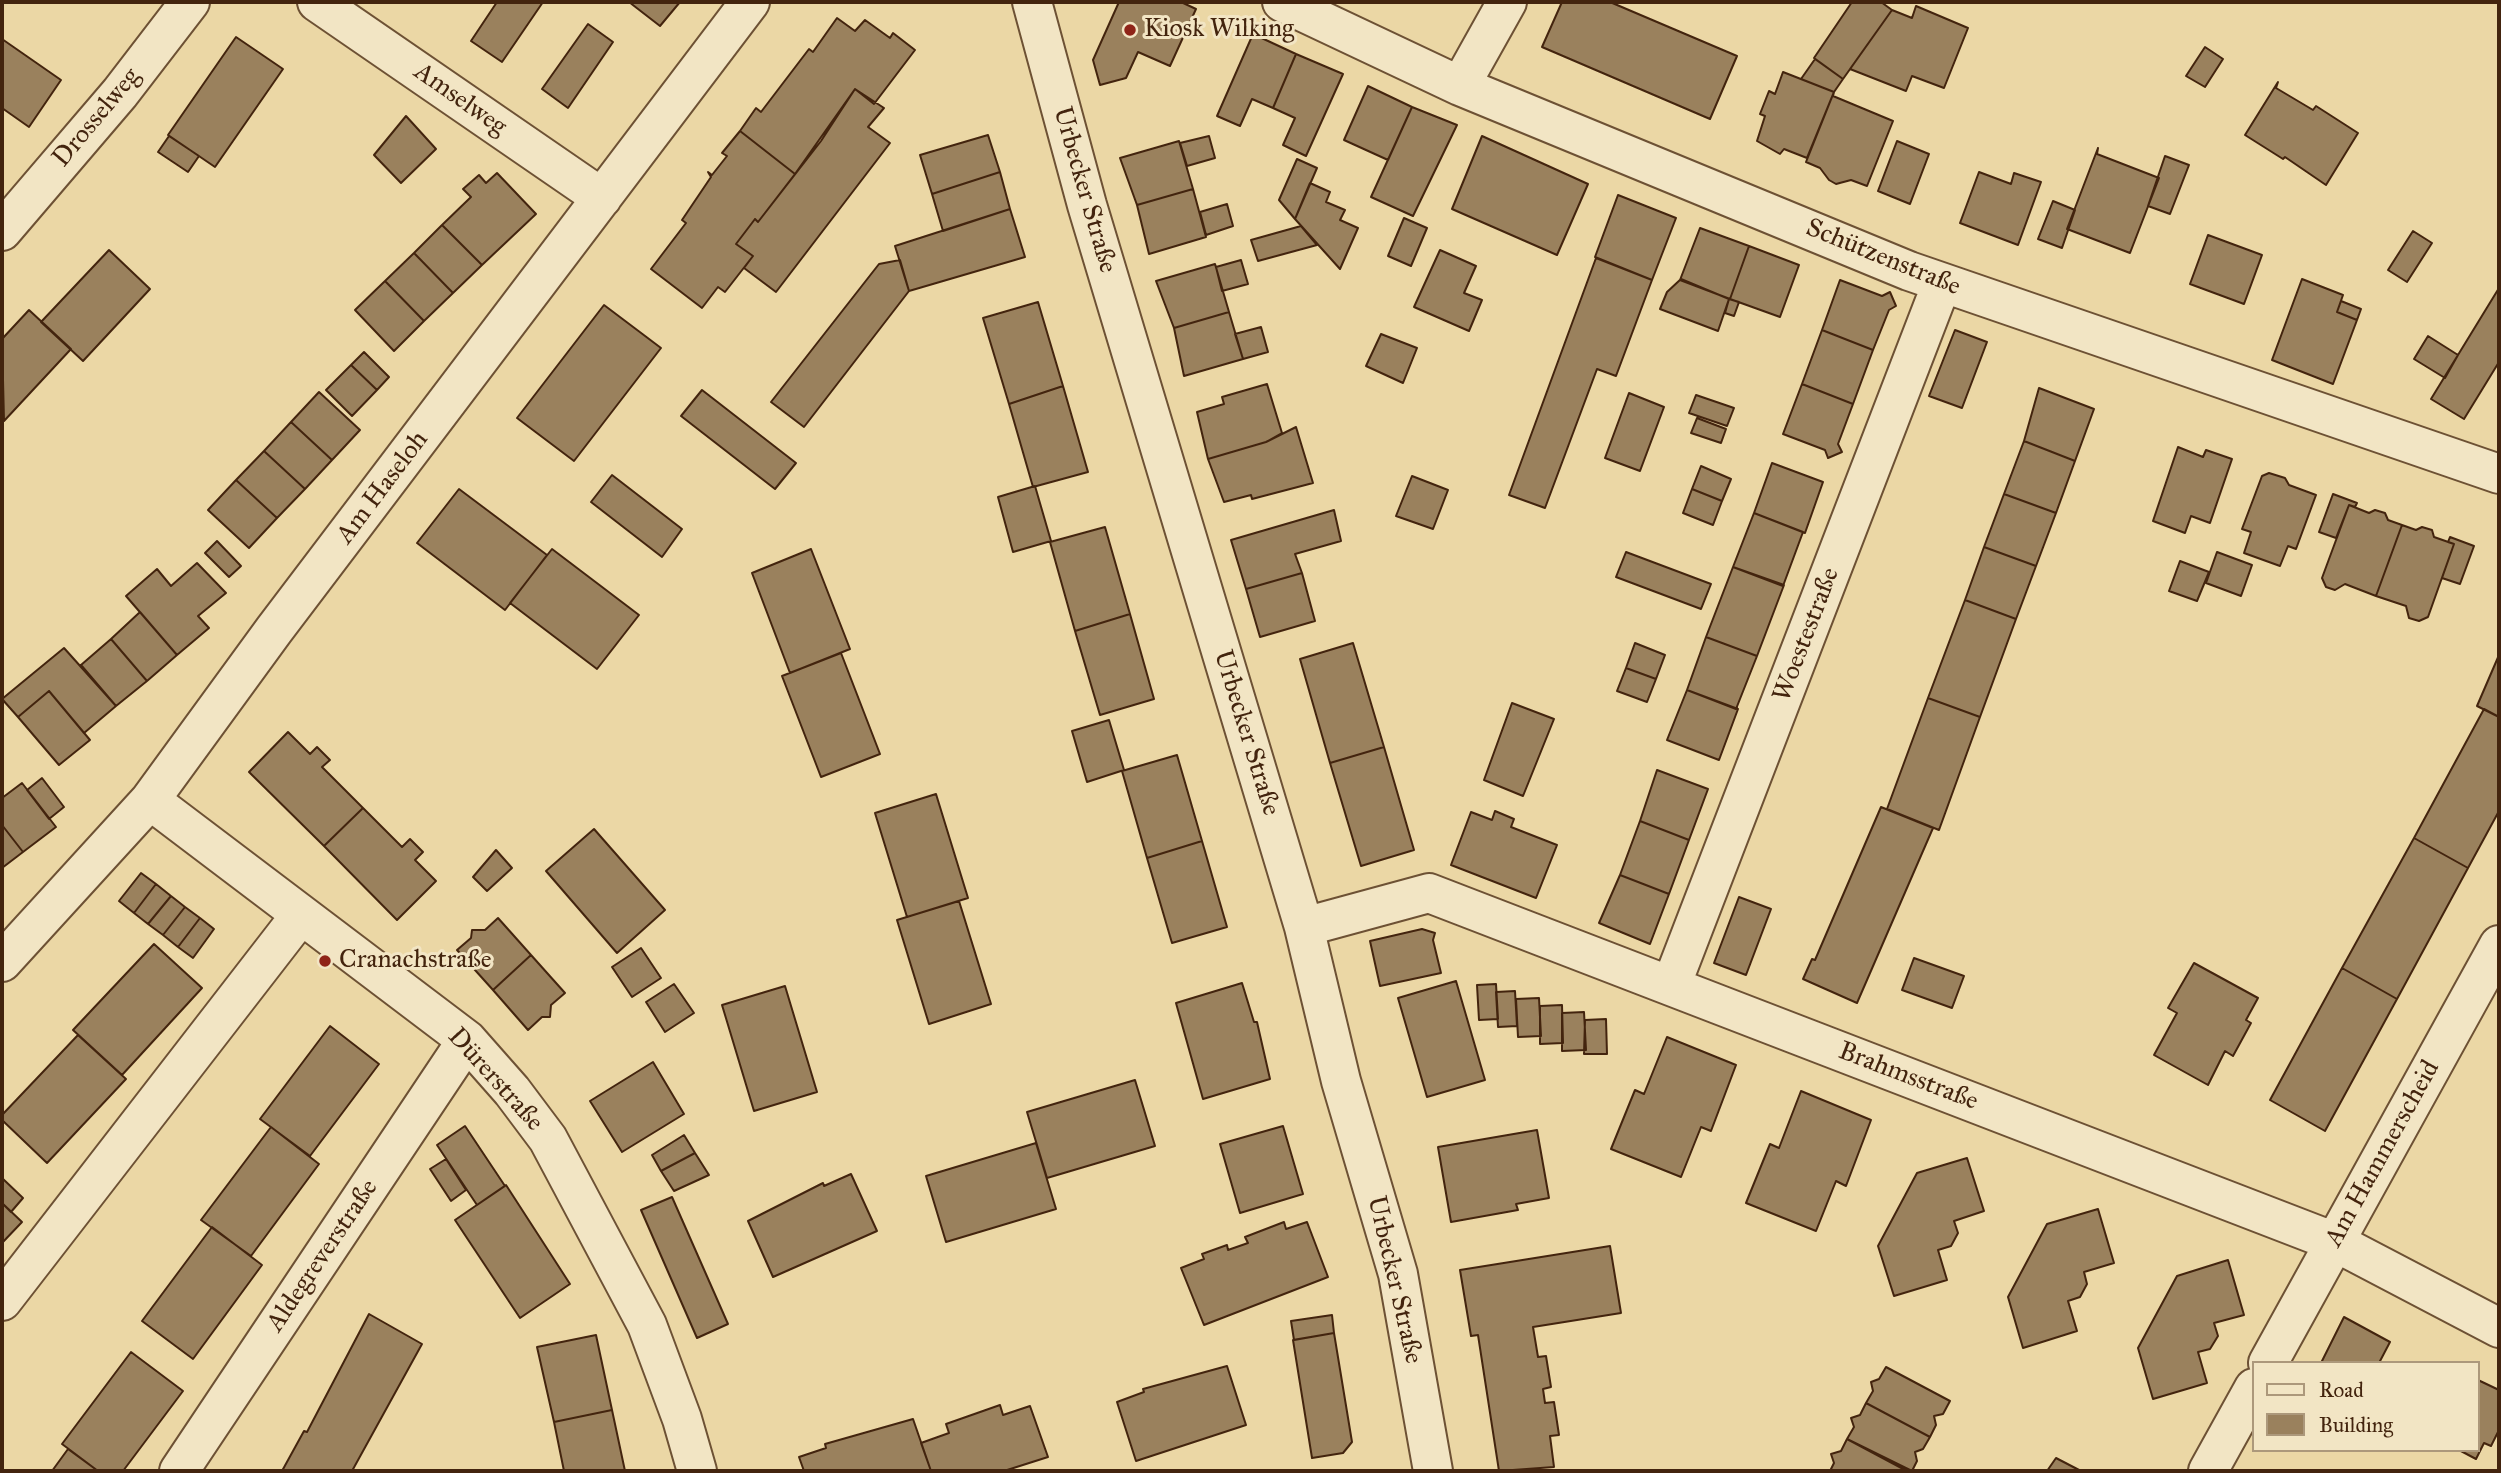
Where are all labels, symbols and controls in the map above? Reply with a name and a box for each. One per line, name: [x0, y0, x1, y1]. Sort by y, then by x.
place label: Kiosk Wilking: [1144, 14, 1294, 46]
marker: Kiosk Wilking: [1122, 22, 1138, 38]
street label: Amselweg: [408, 57, 512, 143]
street label: Drosselweg: [47, 62, 147, 174]
street label: Urbecker Straße: [1045, 103, 1123, 277]
street label: Schützenstraße: [1801, 213, 1965, 303]
street label: Am Haseloh: [330, 425, 436, 551]
street label: Woestestraße: [1767, 564, 1847, 706]
street label: Urbecker Straße: [1206, 647, 1286, 819]
place label: Cranachstraße: [339, 945, 492, 977]
marker: Cranachstraße: [317, 953, 333, 969]
street label: Dürerstraße: [441, 1022, 549, 1138]
street label: Brahmsstraße: [1834, 1036, 1982, 1118]
street label: Am Hammerscheid: [2319, 1055, 2447, 1253]
street label: Aldegreverstraße: [261, 1174, 385, 1338]
street label: Urbecker Straße: [1360, 1193, 1428, 1367]
legend: [2252, 1361, 2480, 1452]
text: Road: [2319, 1377, 2364, 1403]
text: Building: [2319, 1412, 2393, 1438]

